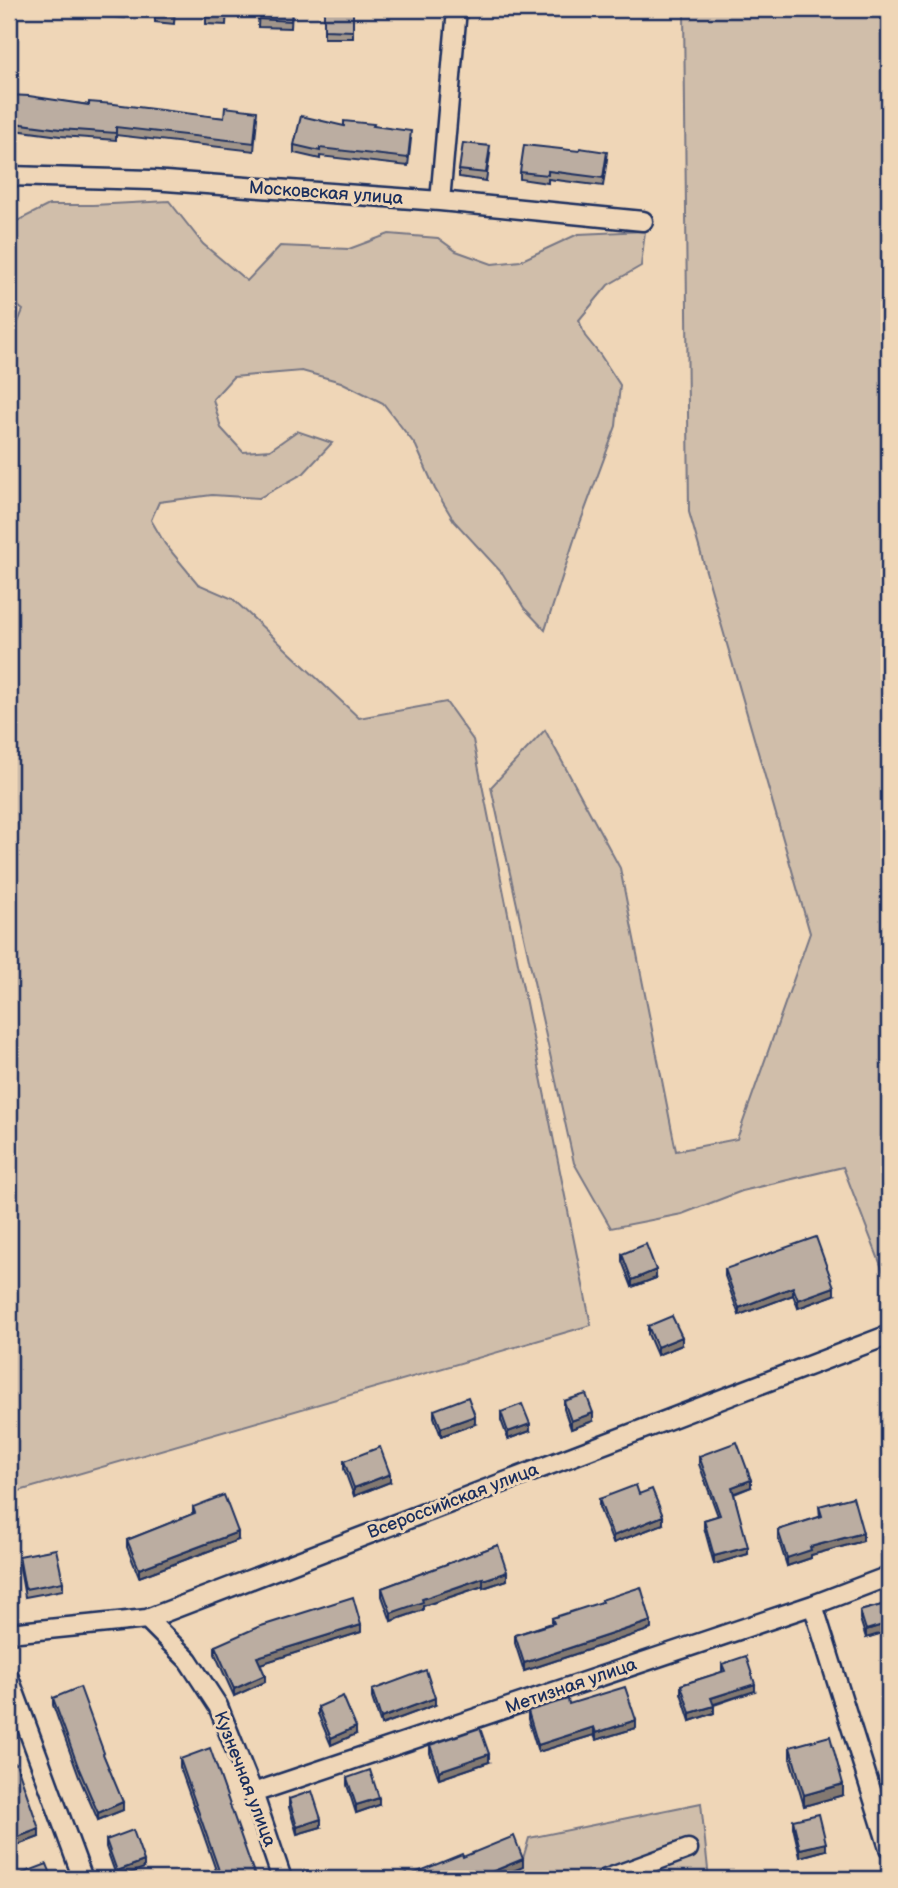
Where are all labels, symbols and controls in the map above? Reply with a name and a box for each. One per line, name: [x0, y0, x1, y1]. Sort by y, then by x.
street label: Московская улица: [248, 177, 404, 209]
street label: Всероссийская улица: [365, 1459, 542, 1543]
street label: Метизная улица: [503, 1654, 640, 1718]
street label: Кузнечная улица: [209, 1708, 281, 1850]

